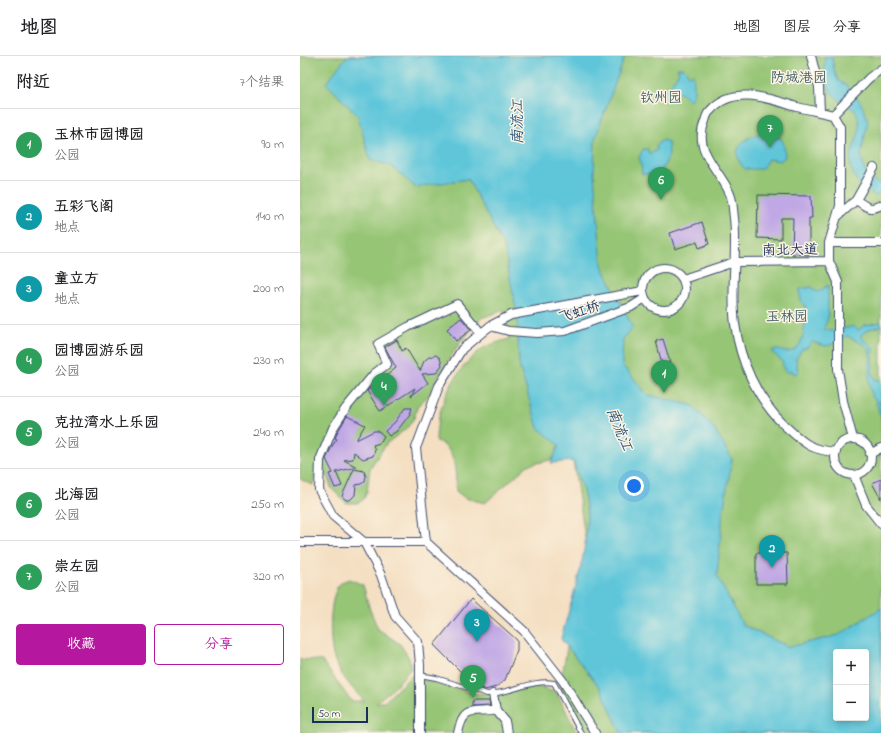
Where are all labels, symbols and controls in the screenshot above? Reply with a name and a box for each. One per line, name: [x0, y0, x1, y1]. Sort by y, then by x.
text: 地图: [20, 15, 58, 42]
text: 地图: [733, 17, 761, 38]
text: 图层: [783, 17, 811, 38]
text: 分享: [833, 17, 861, 38]
park label: 防城港园: [771, 68, 827, 89]
text: 附近: [16, 70, 50, 95]
text: 7个结果: [240, 73, 284, 92]
park label: 钦州园: [640, 88, 682, 109]
water label: 南流江: [507, 99, 529, 145]
pin: 7: [757, 115, 783, 148]
text: 玉林市园博园: [54, 124, 144, 146]
text: 1: [27, 135, 31, 154]
text: 90 m: [261, 135, 284, 154]
text: 公园: [54, 146, 80, 165]
pin: 6: [648, 167, 674, 200]
text: 五彩飞阁: [54, 196, 114, 218]
text: 2: [26, 207, 32, 226]
text: 140 m: [256, 207, 284, 226]
text: 地点: [54, 218, 80, 237]
street label: 南北大道: [762, 240, 818, 261]
text: 童立方: [54, 268, 99, 290]
text: 3: [26, 279, 32, 298]
text: 200 m: [253, 279, 284, 298]
text: 地点: [54, 290, 80, 309]
street label: 飞虹桥: [556, 296, 603, 329]
park label: 玉林园: [766, 307, 808, 328]
text: 园博园游乐园: [54, 340, 144, 362]
text: 4: [26, 351, 32, 370]
text: 230 m: [253, 351, 284, 370]
pin: 1: [651, 360, 677, 393]
text: 公园: [54, 362, 80, 381]
pin: 4: [371, 373, 397, 406]
water label: 南流江: [600, 404, 638, 455]
text: 克拉湾水上乐园: [54, 412, 159, 434]
text: 5: [25, 423, 33, 442]
text: 240 m: [253, 423, 284, 442]
text: 公园: [54, 434, 80, 453]
your location: [624, 476, 644, 496]
text: 北海园: [54, 484, 99, 506]
text: 6: [26, 495, 32, 514]
text: 250 m: [251, 495, 284, 514]
text: 公园: [54, 506, 80, 525]
pin: 2: [759, 535, 785, 568]
text: 崇左园: [54, 556, 99, 578]
text: 7: [26, 567, 32, 586]
text: 320 m: [253, 567, 284, 586]
text: 公园: [54, 578, 80, 597]
pin: 3: [464, 609, 490, 642]
button: 收藏: [16, 624, 146, 665]
button: 分享: [154, 624, 284, 665]
map controls: [833, 649, 869, 721]
button: +: [833, 649, 869, 685]
pin: 5: [460, 665, 486, 698]
button: −: [833, 685, 869, 721]
scale bar: [312, 705, 368, 724]
text: 50 m: [318, 706, 340, 722]

